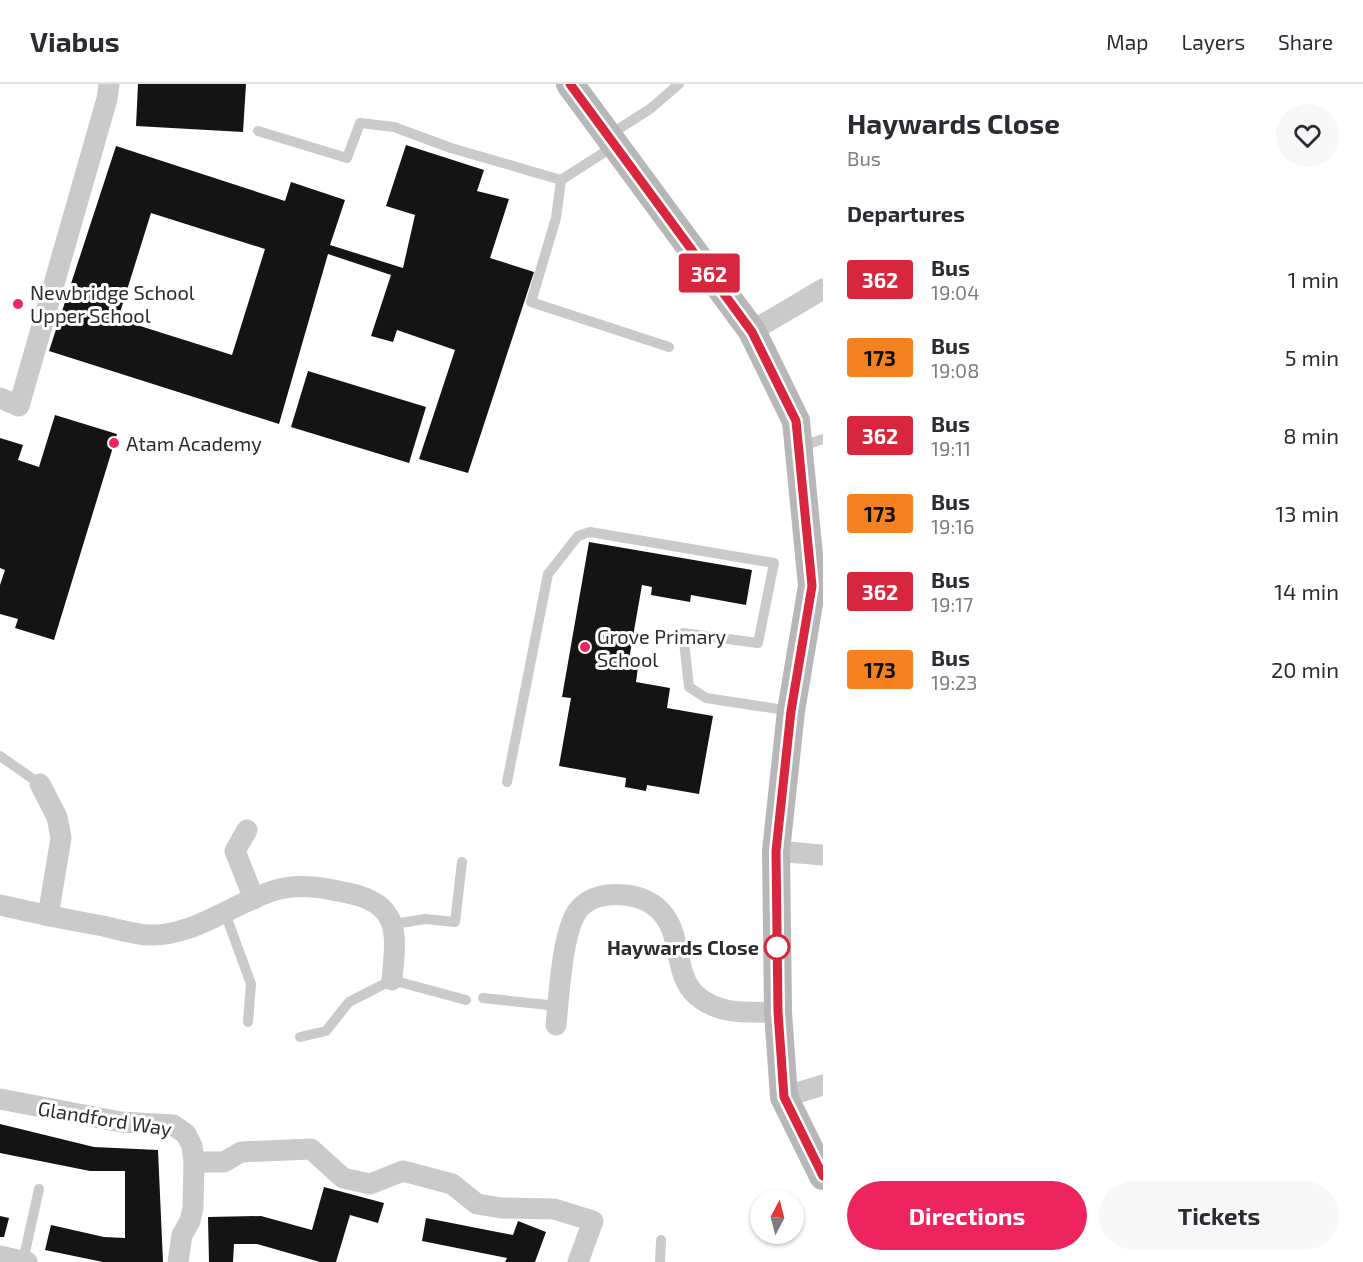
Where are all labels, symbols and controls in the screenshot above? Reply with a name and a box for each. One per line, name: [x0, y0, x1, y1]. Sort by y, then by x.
text: Viabus: [30, 24, 120, 58]
text: Map: [1106, 29, 1148, 54]
text: Layers: [1181, 29, 1245, 54]
text: Share: [1278, 29, 1333, 54]
button: heart: [1276, 104, 1339, 167]
text: Haywards Close: [847, 106, 1060, 140]
text: Bus: [847, 146, 881, 170]
text: Departures: [847, 200, 965, 226]
line badge: 362: [674, 254, 744, 292]
text: Bus: [931, 254, 970, 280]
text: 362: [691, 261, 727, 286]
text: 1 min: [1288, 266, 1339, 292]
text: 362: [862, 267, 898, 292]
place label: Newbridge School Upper School: [30, 280, 195, 327]
text: 19:04: [931, 280, 979, 304]
marker: Newbridge School Upper School: [11, 297, 25, 311]
text: Bus: [931, 332, 970, 358]
text: 5 min: [1285, 344, 1339, 370]
text: 173: [864, 345, 896, 370]
text: 19:08: [931, 358, 979, 382]
text: Bus: [931, 410, 970, 436]
text: 8 min: [1283, 422, 1339, 448]
text: 362: [862, 423, 898, 448]
place label: Atam Academy: [126, 431, 262, 455]
marker: Atam Academy: [107, 436, 121, 450]
text: 19:11: [931, 436, 971, 460]
text: Bus: [931, 488, 970, 514]
text: 13 min: [1276, 500, 1339, 526]
text: 173: [864, 501, 896, 526]
text: 19:16: [931, 514, 975, 538]
text: Bus: [931, 566, 970, 592]
text: 14 min: [1274, 578, 1339, 604]
text: 362: [862, 579, 898, 604]
text: 19:17: [931, 592, 973, 616]
place label: Grove Primary School: [597, 624, 727, 671]
marker: Grove Primary School: [578, 640, 592, 654]
text: Bus: [931, 644, 970, 670]
text: 20 min: [1271, 656, 1339, 682]
text: 173: [864, 657, 896, 682]
text: 19:23: [931, 670, 977, 694]
marker: Haywards Close: [764, 934, 790, 960]
place label: Haywards Close: [607, 935, 759, 960]
street label: Glandford Way: [36, 1096, 174, 1140]
button: Directions: [847, 1181, 1087, 1250]
button: Tickets: [1099, 1181, 1339, 1250]
north arrow: [750, 1190, 804, 1244]
map controls: [750, 1190, 804, 1244]

